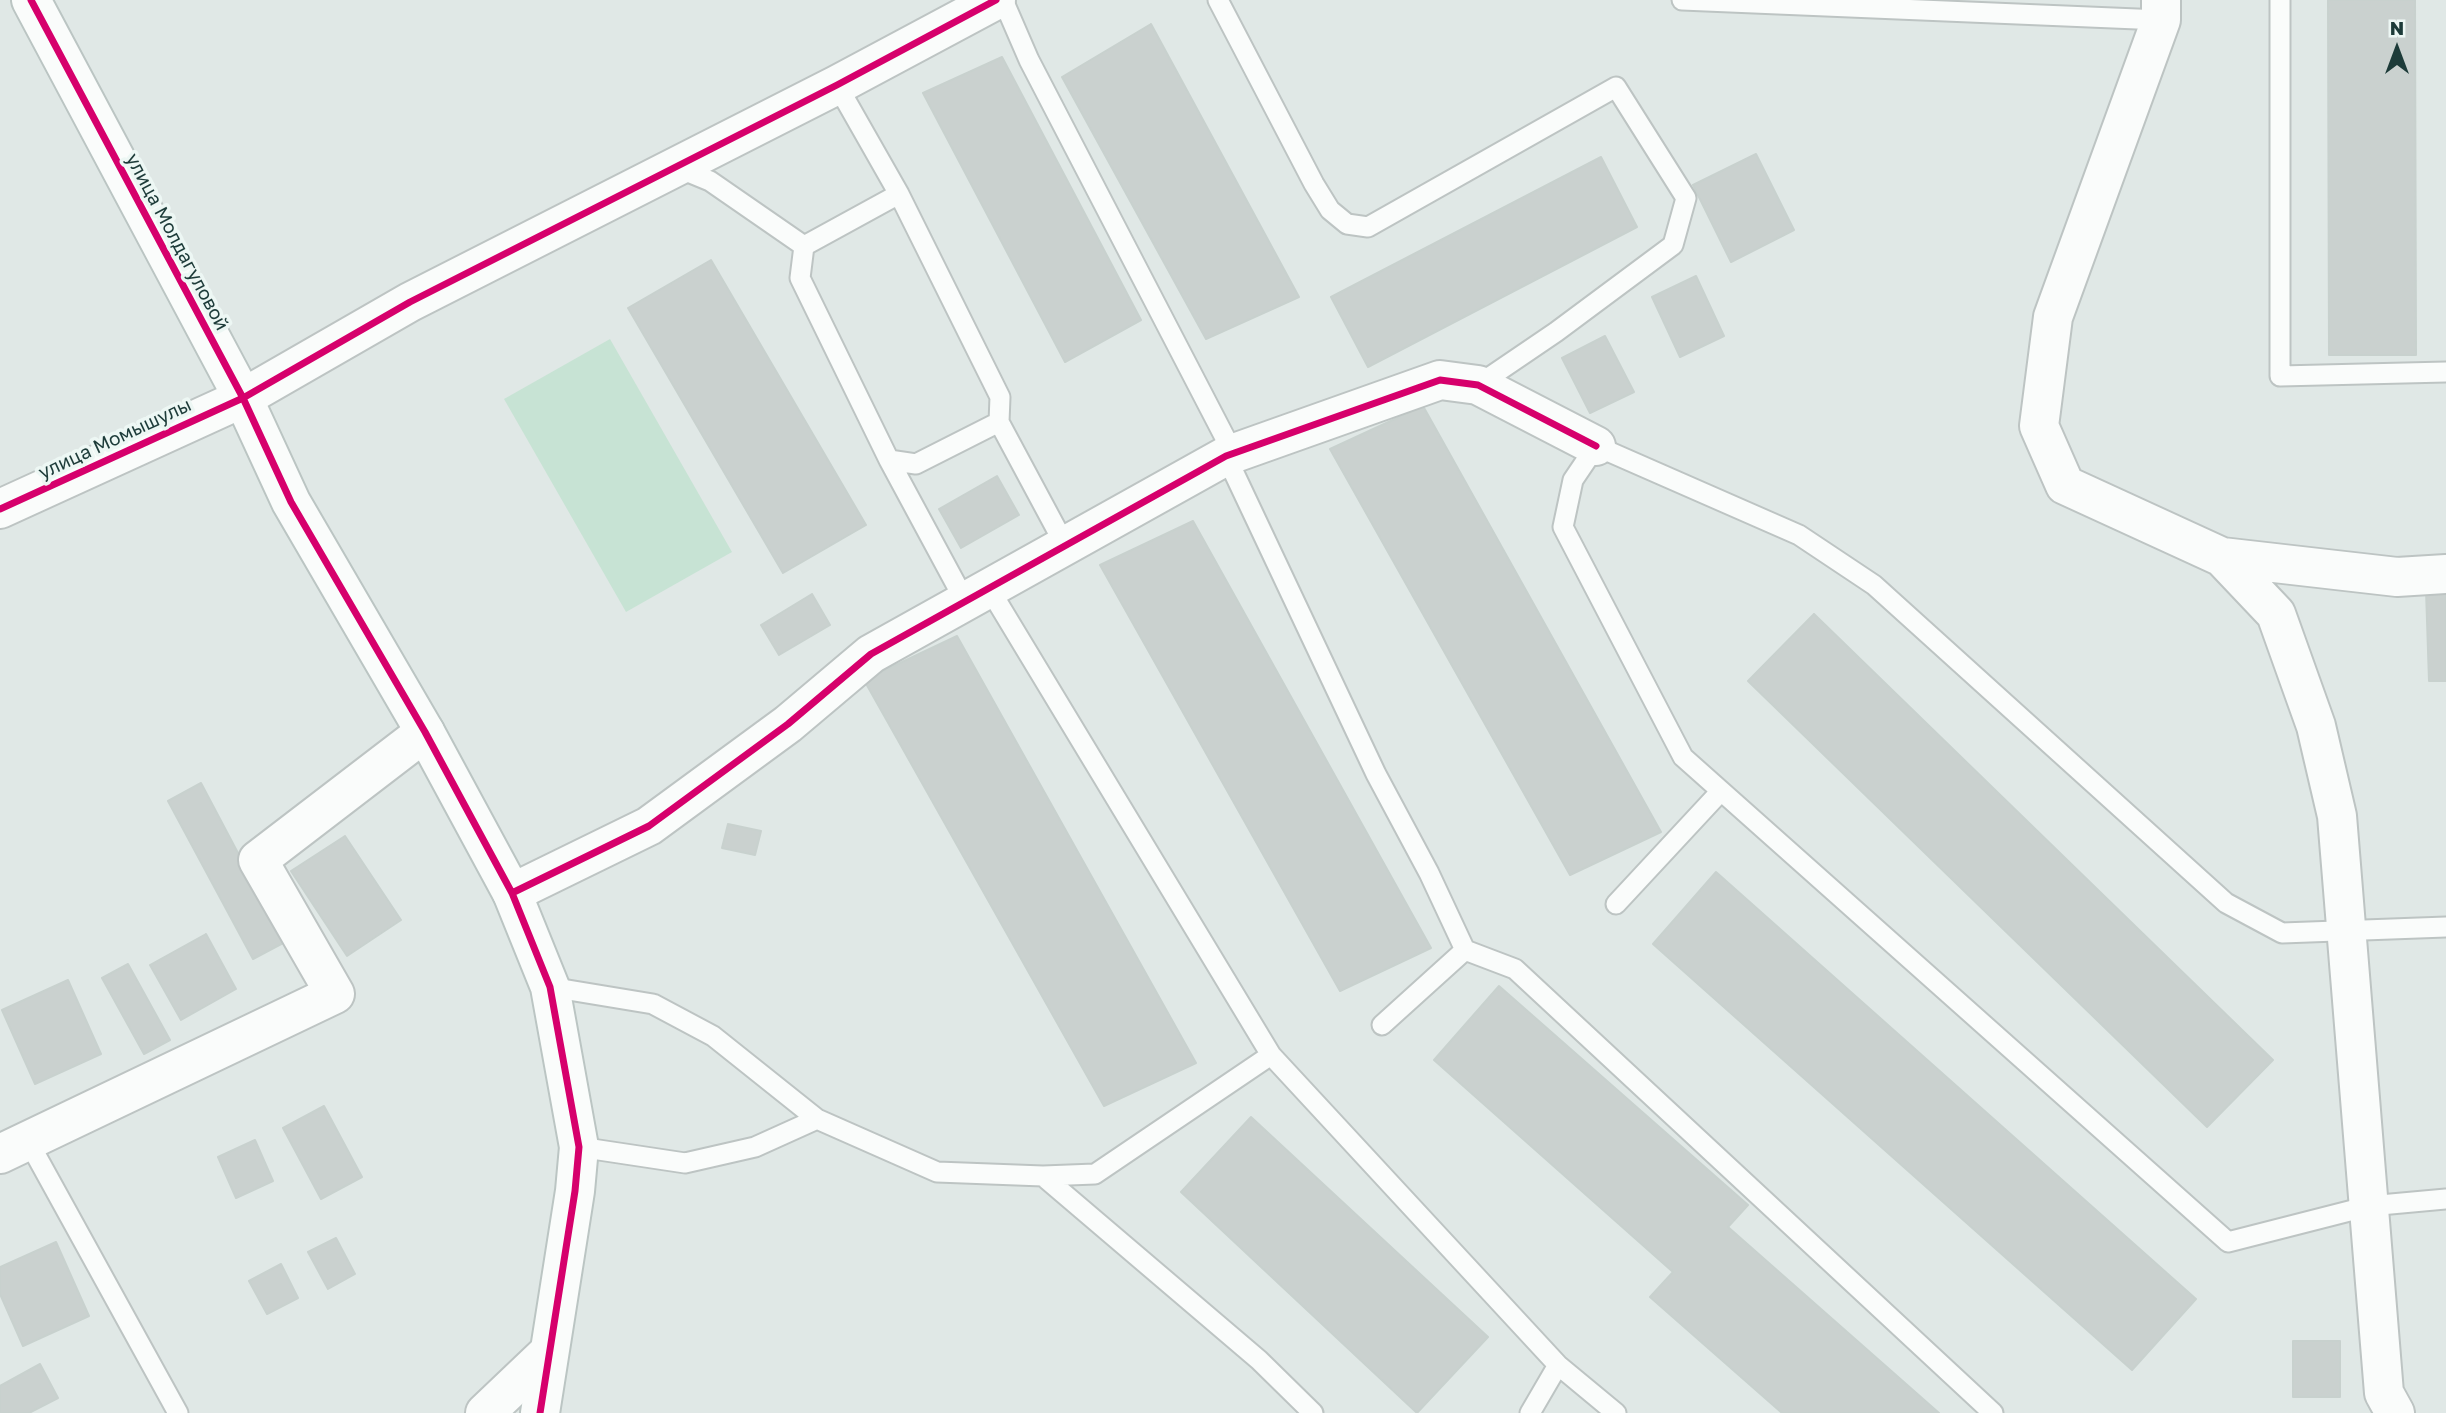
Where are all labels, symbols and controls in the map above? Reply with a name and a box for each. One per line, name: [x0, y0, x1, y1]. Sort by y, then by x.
north arrow: [2362, 14, 2432, 84]
text: N: [2390, 16, 2404, 39]
street label: улица Молдагуловой: [121, 150, 233, 334]
street label: улица Момышулы: [35, 394, 195, 484]

